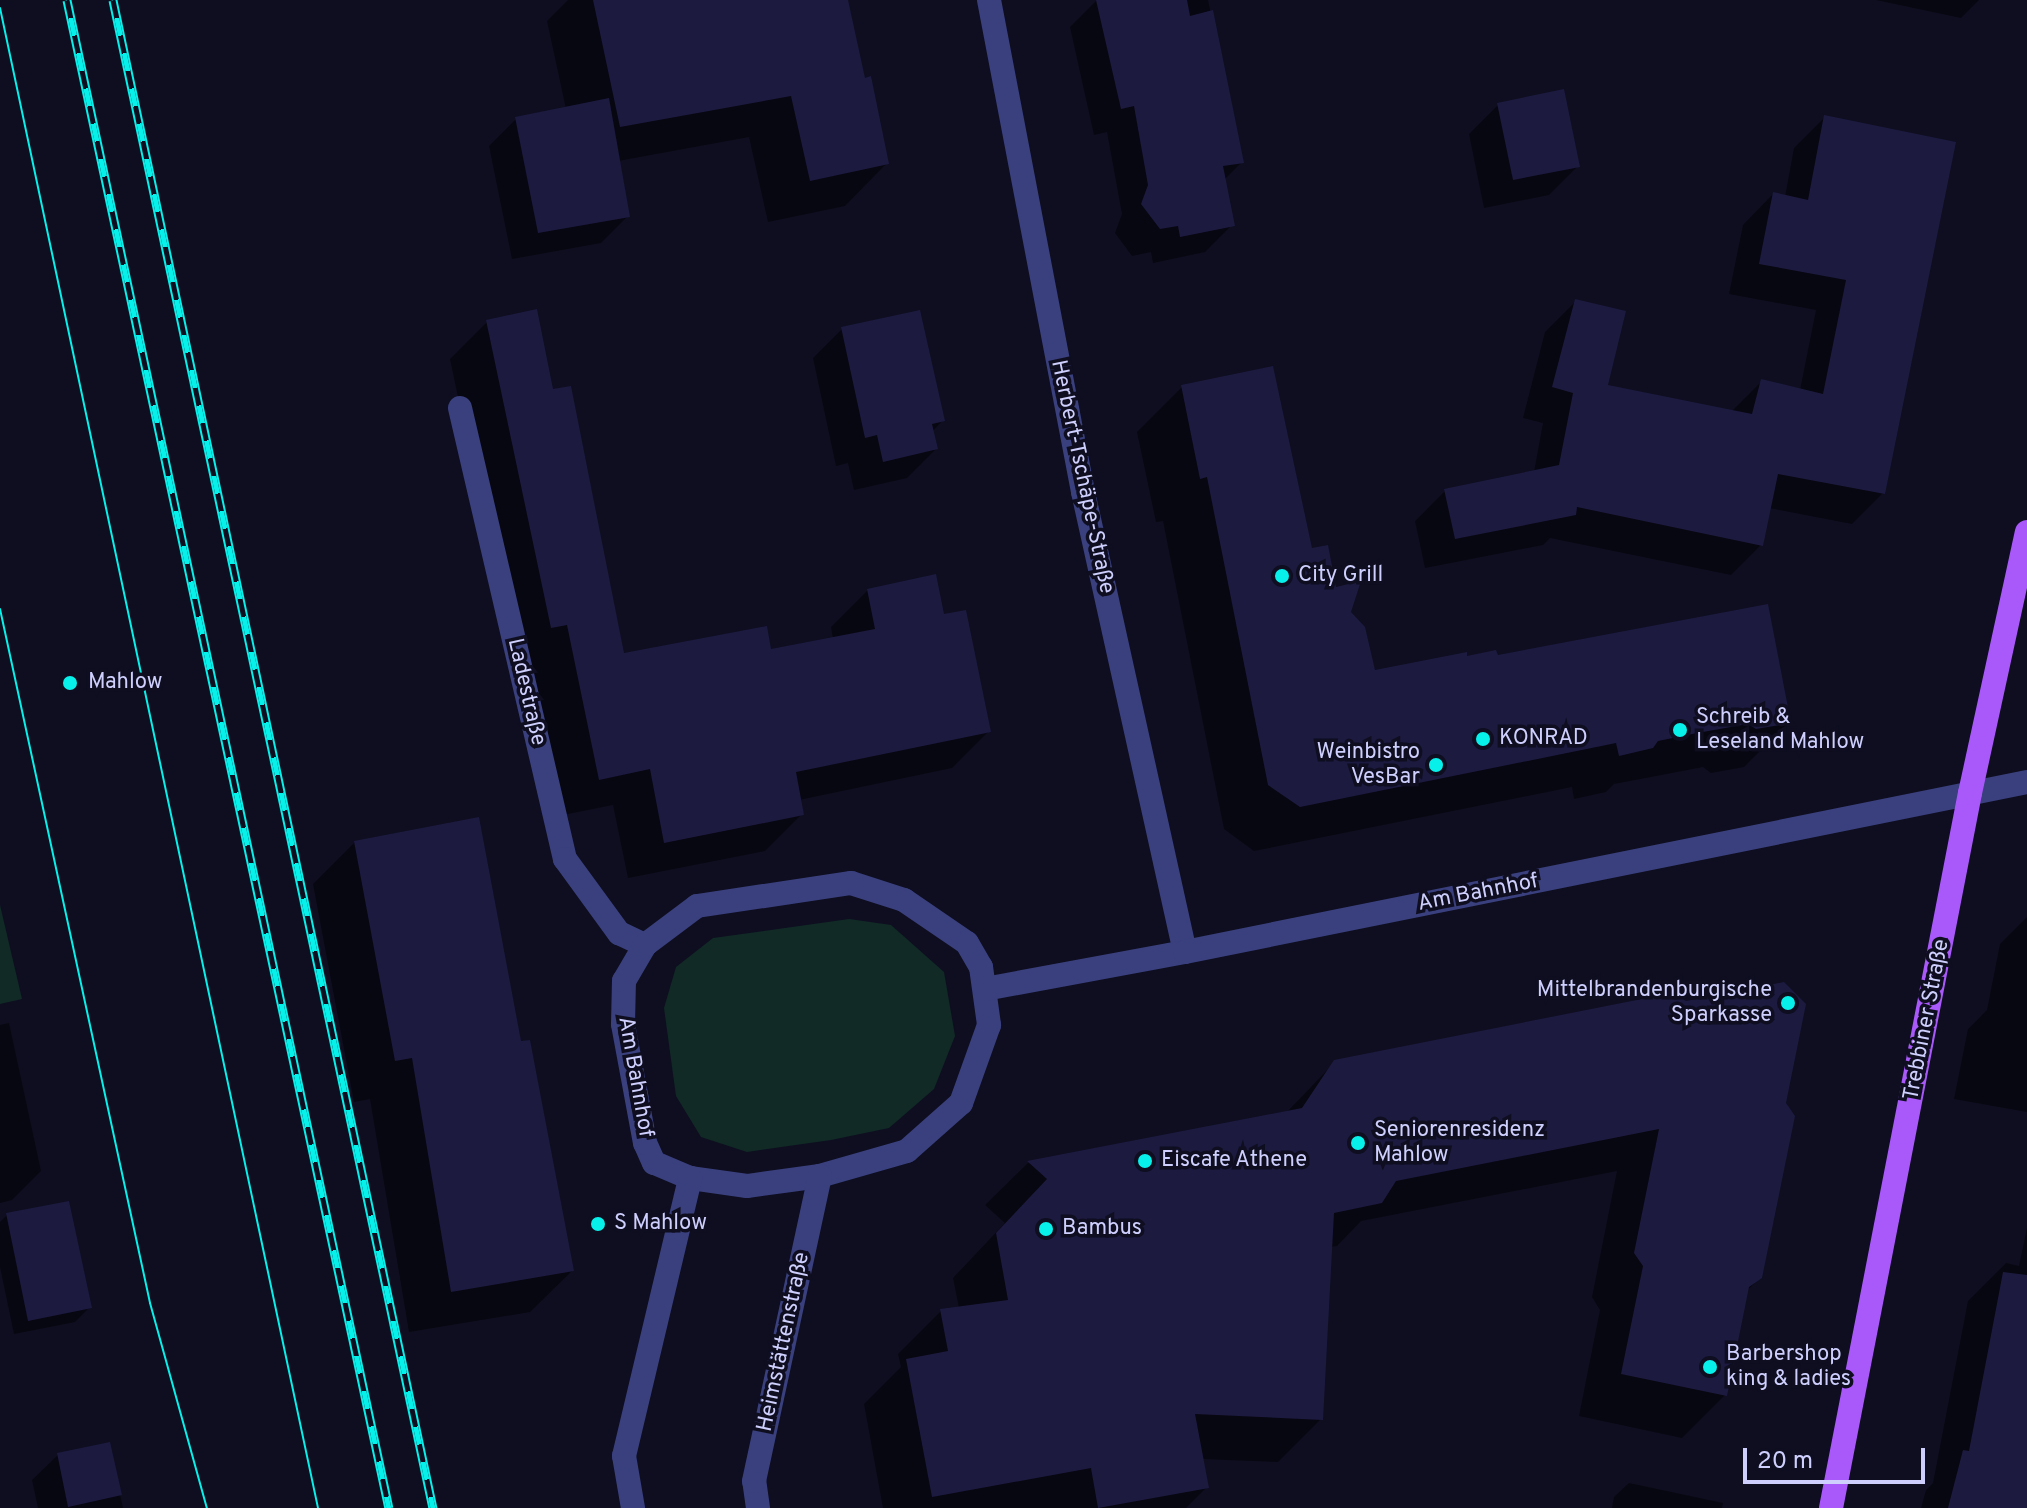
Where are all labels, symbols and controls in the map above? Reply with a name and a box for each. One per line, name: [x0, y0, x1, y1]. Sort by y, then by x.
street label: Herbert-Tschäpe-Straße: [1044, 358, 1120, 596]
place label: City Grill: [1298, 563, 1383, 589]
marker: City Grill: [1273, 567, 1291, 585]
street label: Ladestraße: [501, 636, 551, 748]
place label: Mahlow: [88, 670, 163, 696]
marker: Mahlow: [59, 672, 81, 694]
place label: Schreib & Leseland Mahlow: [1696, 704, 1864, 756]
marker: Schreib & Leseland Mahlow: [1671, 721, 1689, 739]
place label: KONRAD: [1499, 726, 1588, 752]
marker: KONRAD: [1474, 730, 1492, 748]
place label: Weinbistro VesBar: [1316, 739, 1420, 790]
marker: Weinbistro VesBar: [1427, 756, 1445, 774]
street label: Am Bahnhof: [1416, 868, 1540, 918]
street label: Trebbiner Straße: [1898, 937, 1956, 1103]
place label: Mittelbrandenburgische Sparkasse: [1537, 977, 1772, 1028]
marker: Mittelbrandenburgische Sparkasse: [1779, 994, 1797, 1012]
street label: Am Bahnhof: [611, 1015, 659, 1139]
place label: Seniorenresidenz Mahlow: [1374, 1117, 1545, 1168]
marker: Seniorenresidenz Mahlow: [1349, 1134, 1367, 1152]
place label: Eiscafe Athene: [1161, 1148, 1308, 1174]
marker: Eiscafe Athene: [1136, 1152, 1154, 1170]
place label: S Mahlow: [614, 1211, 707, 1237]
marker: S Mahlow: [589, 1215, 607, 1233]
place label: Bambus: [1062, 1216, 1142, 1242]
marker: Bambus: [1037, 1220, 1055, 1238]
street label: Heimstättenstraße: [752, 1250, 816, 1434]
place label: Barbershop king & ladies: [1726, 1341, 1851, 1392]
marker: Barbershop king & ladies: [1701, 1358, 1719, 1376]
scale bar: [1747, 1432, 1929, 1482]
text: 20 m: [1757, 1447, 1813, 1477]

